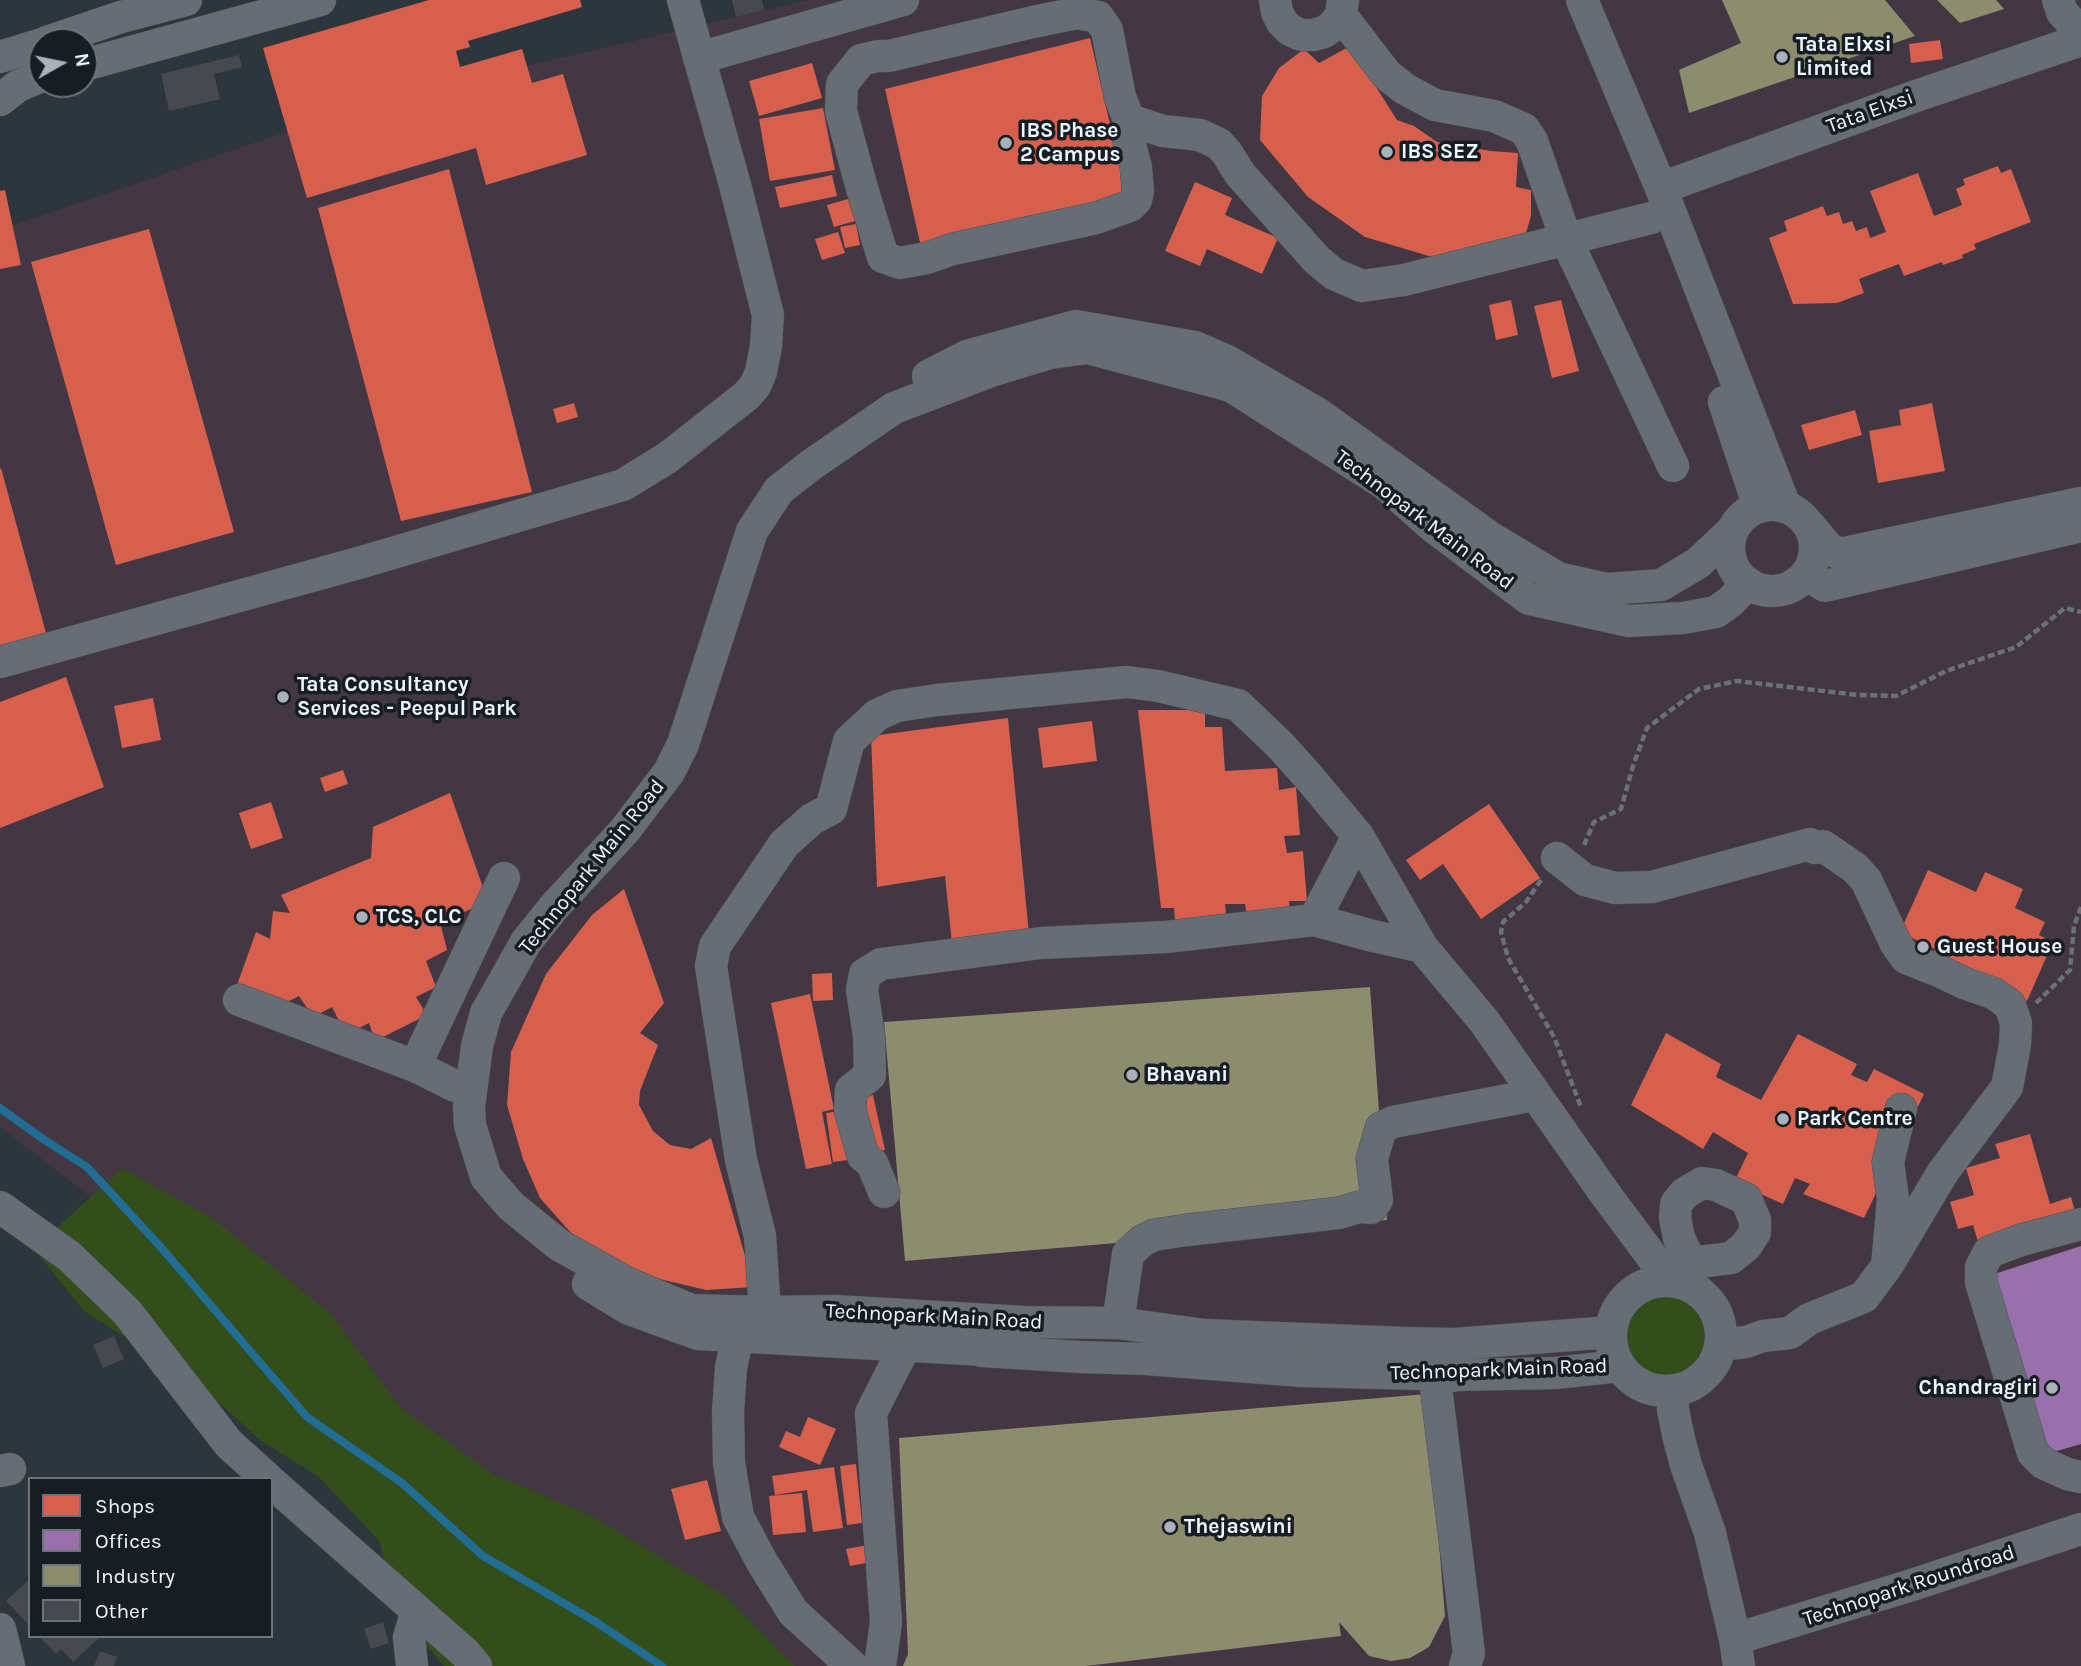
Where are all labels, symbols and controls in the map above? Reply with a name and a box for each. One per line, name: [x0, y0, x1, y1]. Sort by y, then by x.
north arrow: [28, 28, 98, 98]
place label: Tata Elxsi Limited: [1796, 32, 1892, 82]
marker: Tata Elxsi Limited: [1774, 49, 1790, 65]
text: N: [70, 52, 94, 68]
street label: Tata Elxsi: [1823, 85, 1917, 139]
place label: IBS Phase 2 Campus: [1020, 118, 1121, 168]
marker: IBS Phase 2 Campus: [998, 135, 1014, 151]
place label: IBS SEZ: [1401, 139, 1479, 165]
marker: IBS SEZ: [1379, 144, 1395, 160]
street label: Technopark Main Road: [1330, 445, 1518, 595]
place label: Tata Consultancy Services - Peepul Park: [297, 672, 517, 722]
marker: Tata Consultancy Services - Peepul Park: [275, 689, 291, 705]
street label: Technopark Main Road: [514, 775, 670, 959]
place label: TCS, CLC: [376, 904, 461, 930]
marker: TCS, CLC: [354, 909, 370, 925]
place label: Guest House: [1937, 934, 2062, 960]
marker: Guest House: [1915, 939, 1931, 955]
place label: Bhavani: [1146, 1062, 1228, 1088]
marker: Bhavani: [1124, 1067, 1140, 1083]
place label: Park Centre: [1797, 1106, 1913, 1132]
marker: Park Centre: [1775, 1111, 1791, 1127]
street label: Technopark Main Road: [825, 1299, 1043, 1335]
street label: Technopark Main Road: [1390, 1354, 1608, 1386]
place label: Chandragiri: [1919, 1375, 2038, 1401]
marker: Chandragiri: [2044, 1380, 2060, 1396]
legend: [28, 1477, 273, 1638]
text: Shops: [95, 1494, 155, 1518]
place label: Thejaswini: [1184, 1514, 1293, 1540]
marker: Thejaswini: [1162, 1519, 1178, 1535]
text: Offices: [95, 1529, 162, 1553]
street label: Technopark Roundroad: [1800, 1540, 2018, 1632]
text: Industry: [95, 1564, 175, 1588]
text: Other: [95, 1599, 148, 1623]

